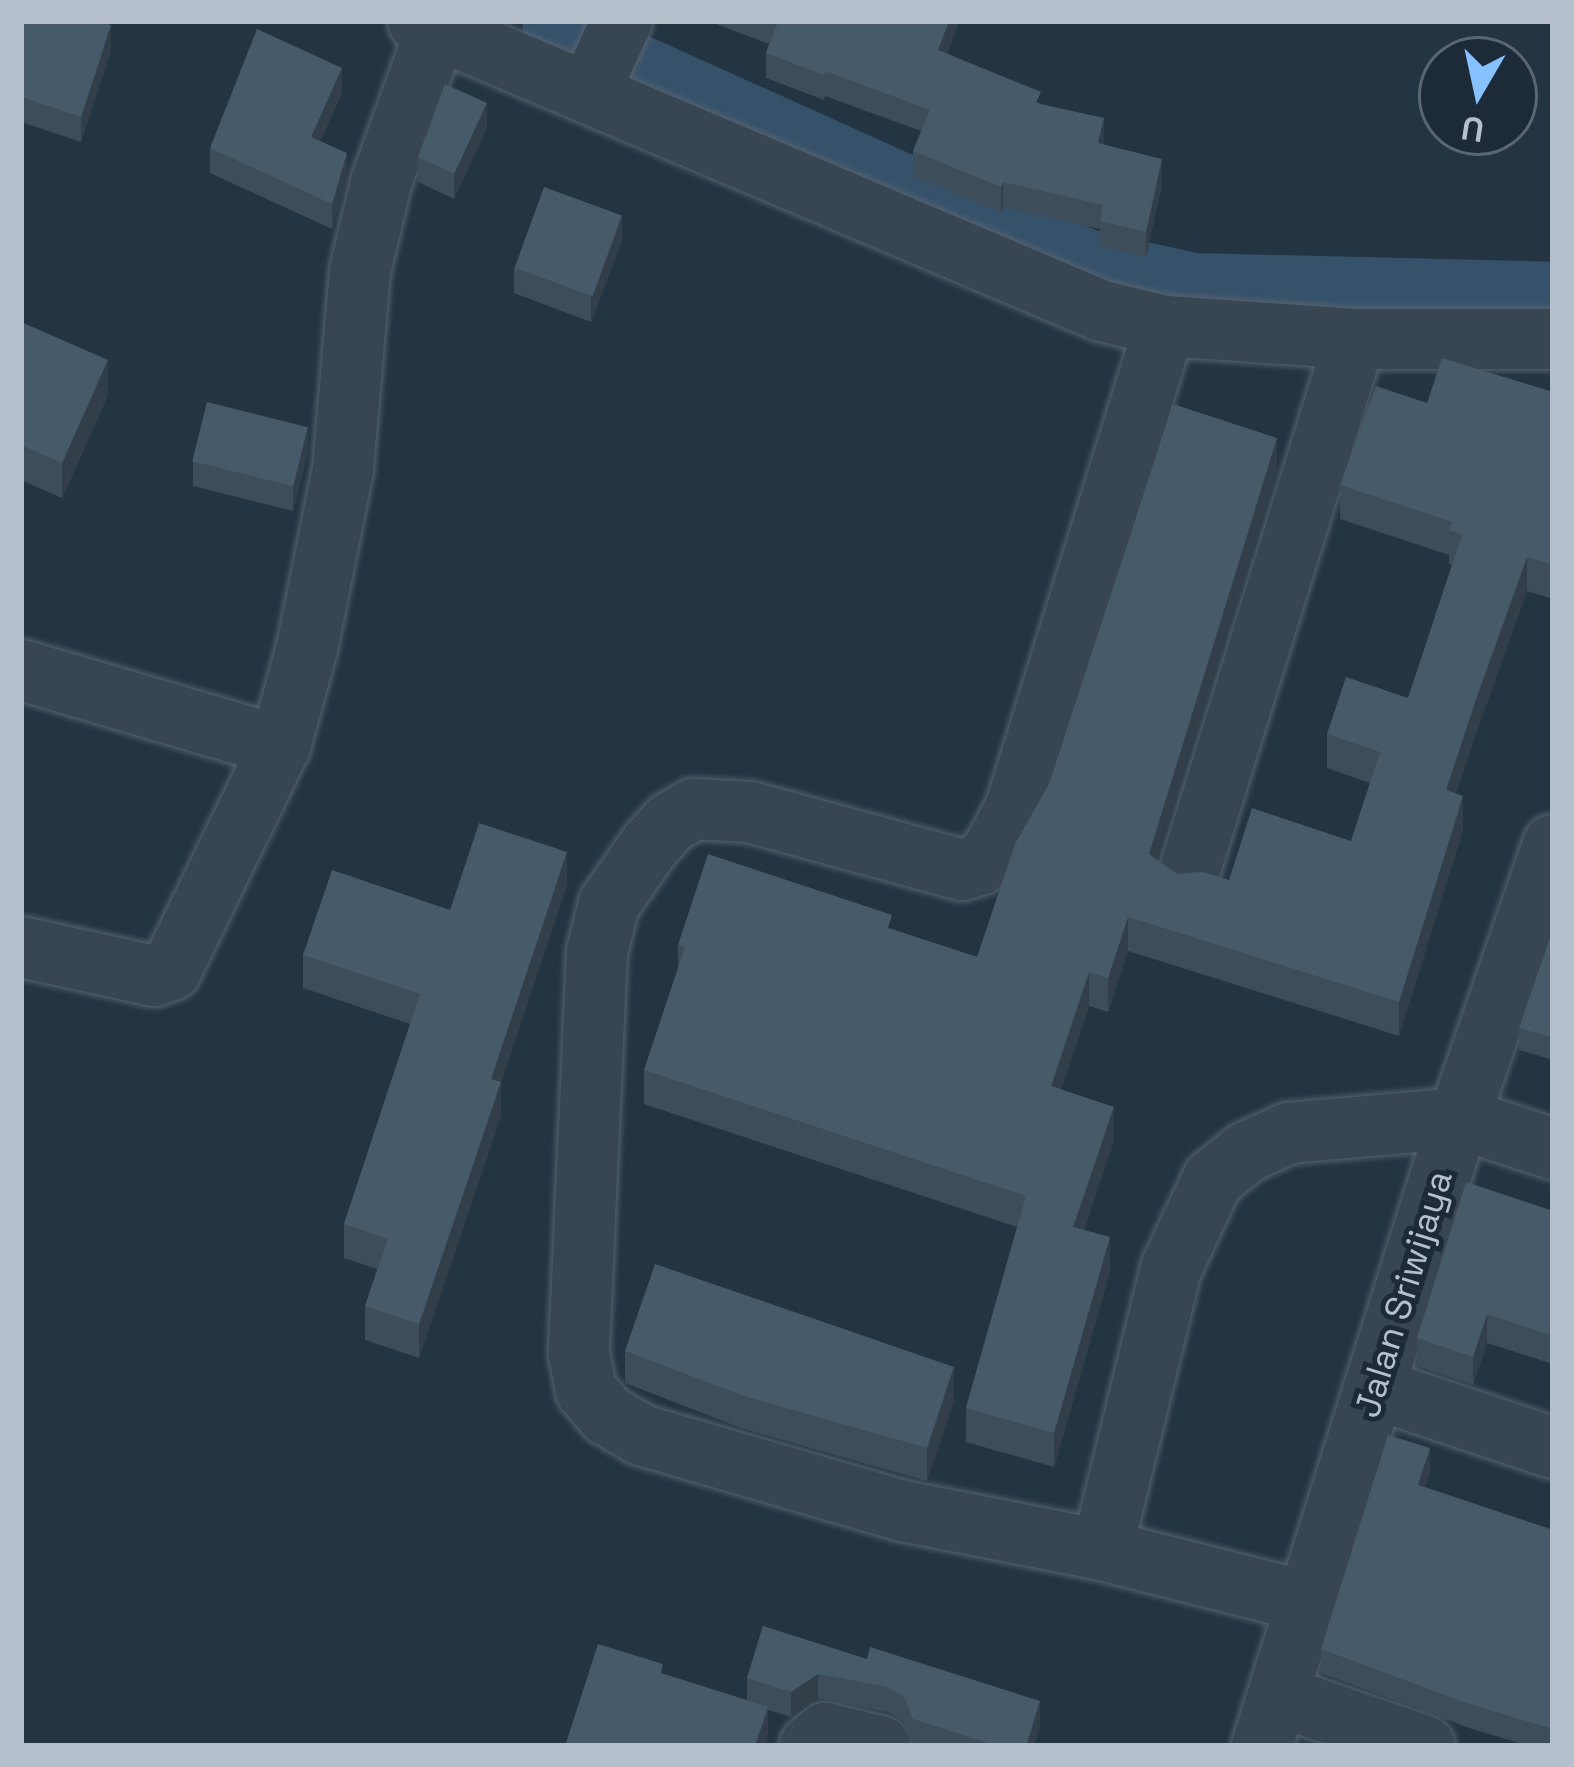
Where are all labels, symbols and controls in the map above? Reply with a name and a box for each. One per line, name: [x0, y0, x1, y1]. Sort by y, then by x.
north arrow: [1418, 36, 1538, 156]
text: U: [1459, 106, 1487, 151]
street label: Jalan Sriwijaya: [1346, 1165, 1462, 1423]

